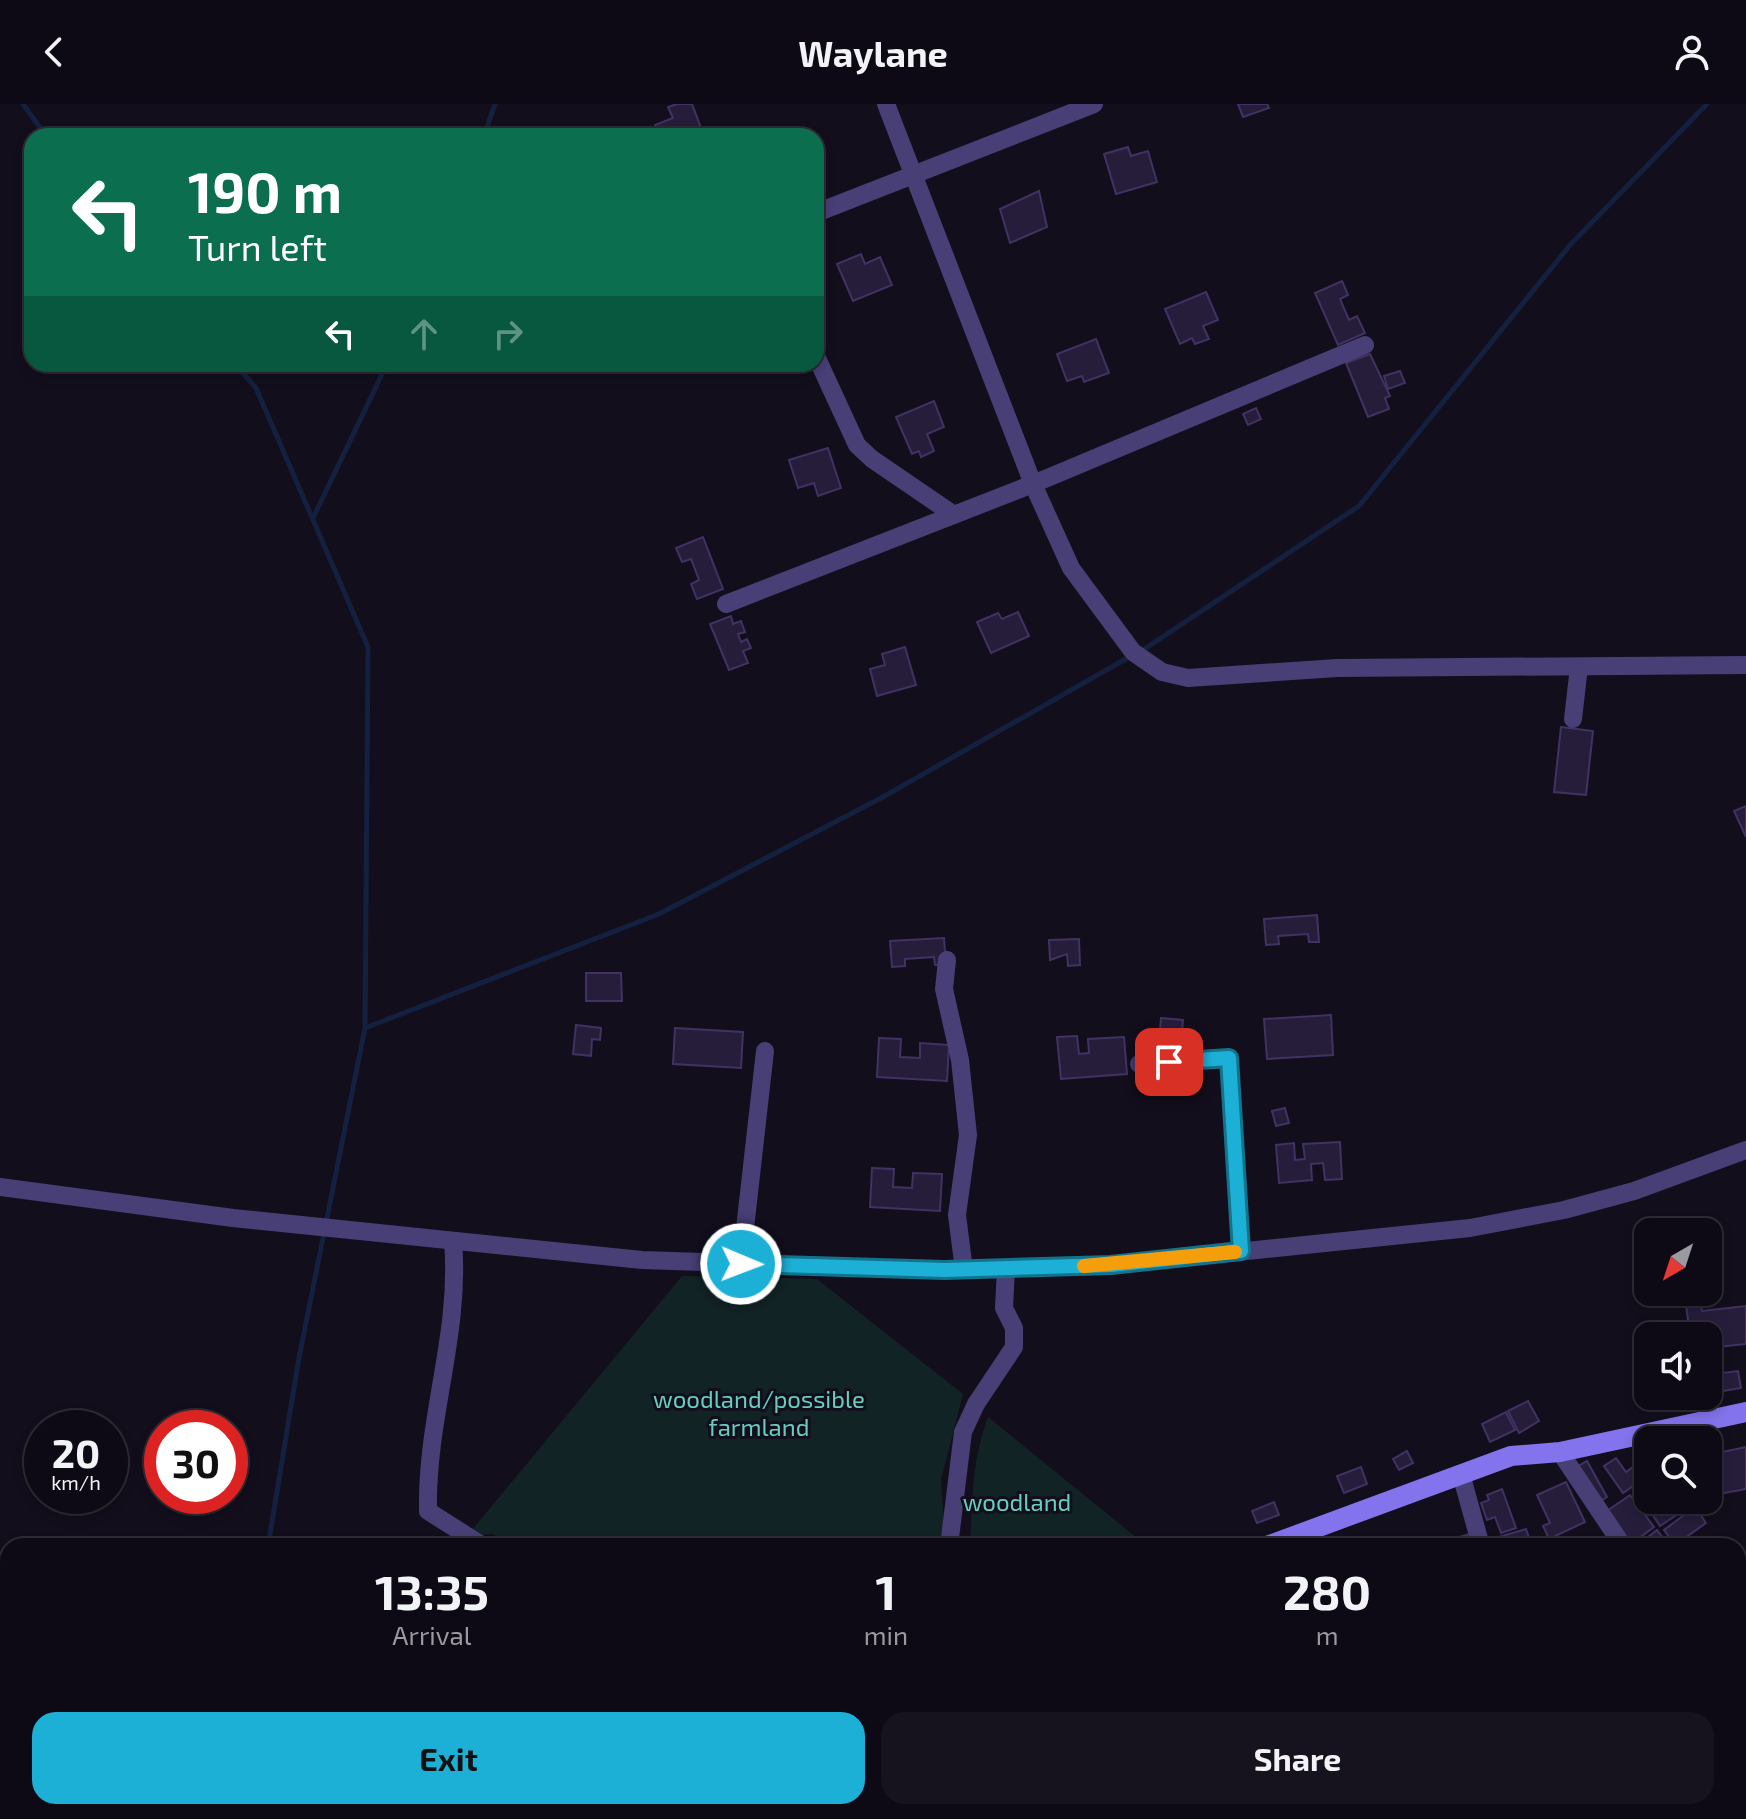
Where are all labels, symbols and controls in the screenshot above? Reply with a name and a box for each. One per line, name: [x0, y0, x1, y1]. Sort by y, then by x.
icon: back: [32, 30, 76, 74]
icon: person: [1670, 30, 1714, 74]
text: Waylane: [798, 31, 948, 74]
text: 190 m: [188, 157, 342, 224]
icon: left: [56, 160, 160, 264]
text: Turn left: [188, 225, 327, 268]
icon: left: [318, 312, 362, 356]
icon: ahead: [402, 312, 446, 356]
icon: right: [486, 312, 530, 356]
pin: [1135, 1028, 1203, 1096]
icon: arrive: [1147, 1040, 1191, 1084]
north arrow: [1634, 1218, 1722, 1306]
map controls: [1634, 1218, 1722, 1514]
position arrow: [699, 1222, 783, 1306]
button: sound: [1634, 1322, 1722, 1410]
park label: woodland/possible farmland: [653, 1384, 865, 1441]
speed limit sign: 30: [144, 1410, 248, 1514]
button: search: [1634, 1426, 1722, 1514]
text: 20: [52, 1428, 100, 1476]
text: km/h: [51, 1470, 101, 1494]
park label: woodland: [963, 1487, 1071, 1516]
text: 13:35: [375, 1562, 489, 1620]
text: 1: [876, 1562, 896, 1620]
text: 280: [1283, 1562, 1371, 1620]
text: Arrival: [392, 1619, 471, 1650]
text: min: [864, 1619, 908, 1650]
text: m: [1316, 1619, 1338, 1650]
button: Exit: [32, 1712, 865, 1804]
button: Share: [881, 1712, 1714, 1804]

